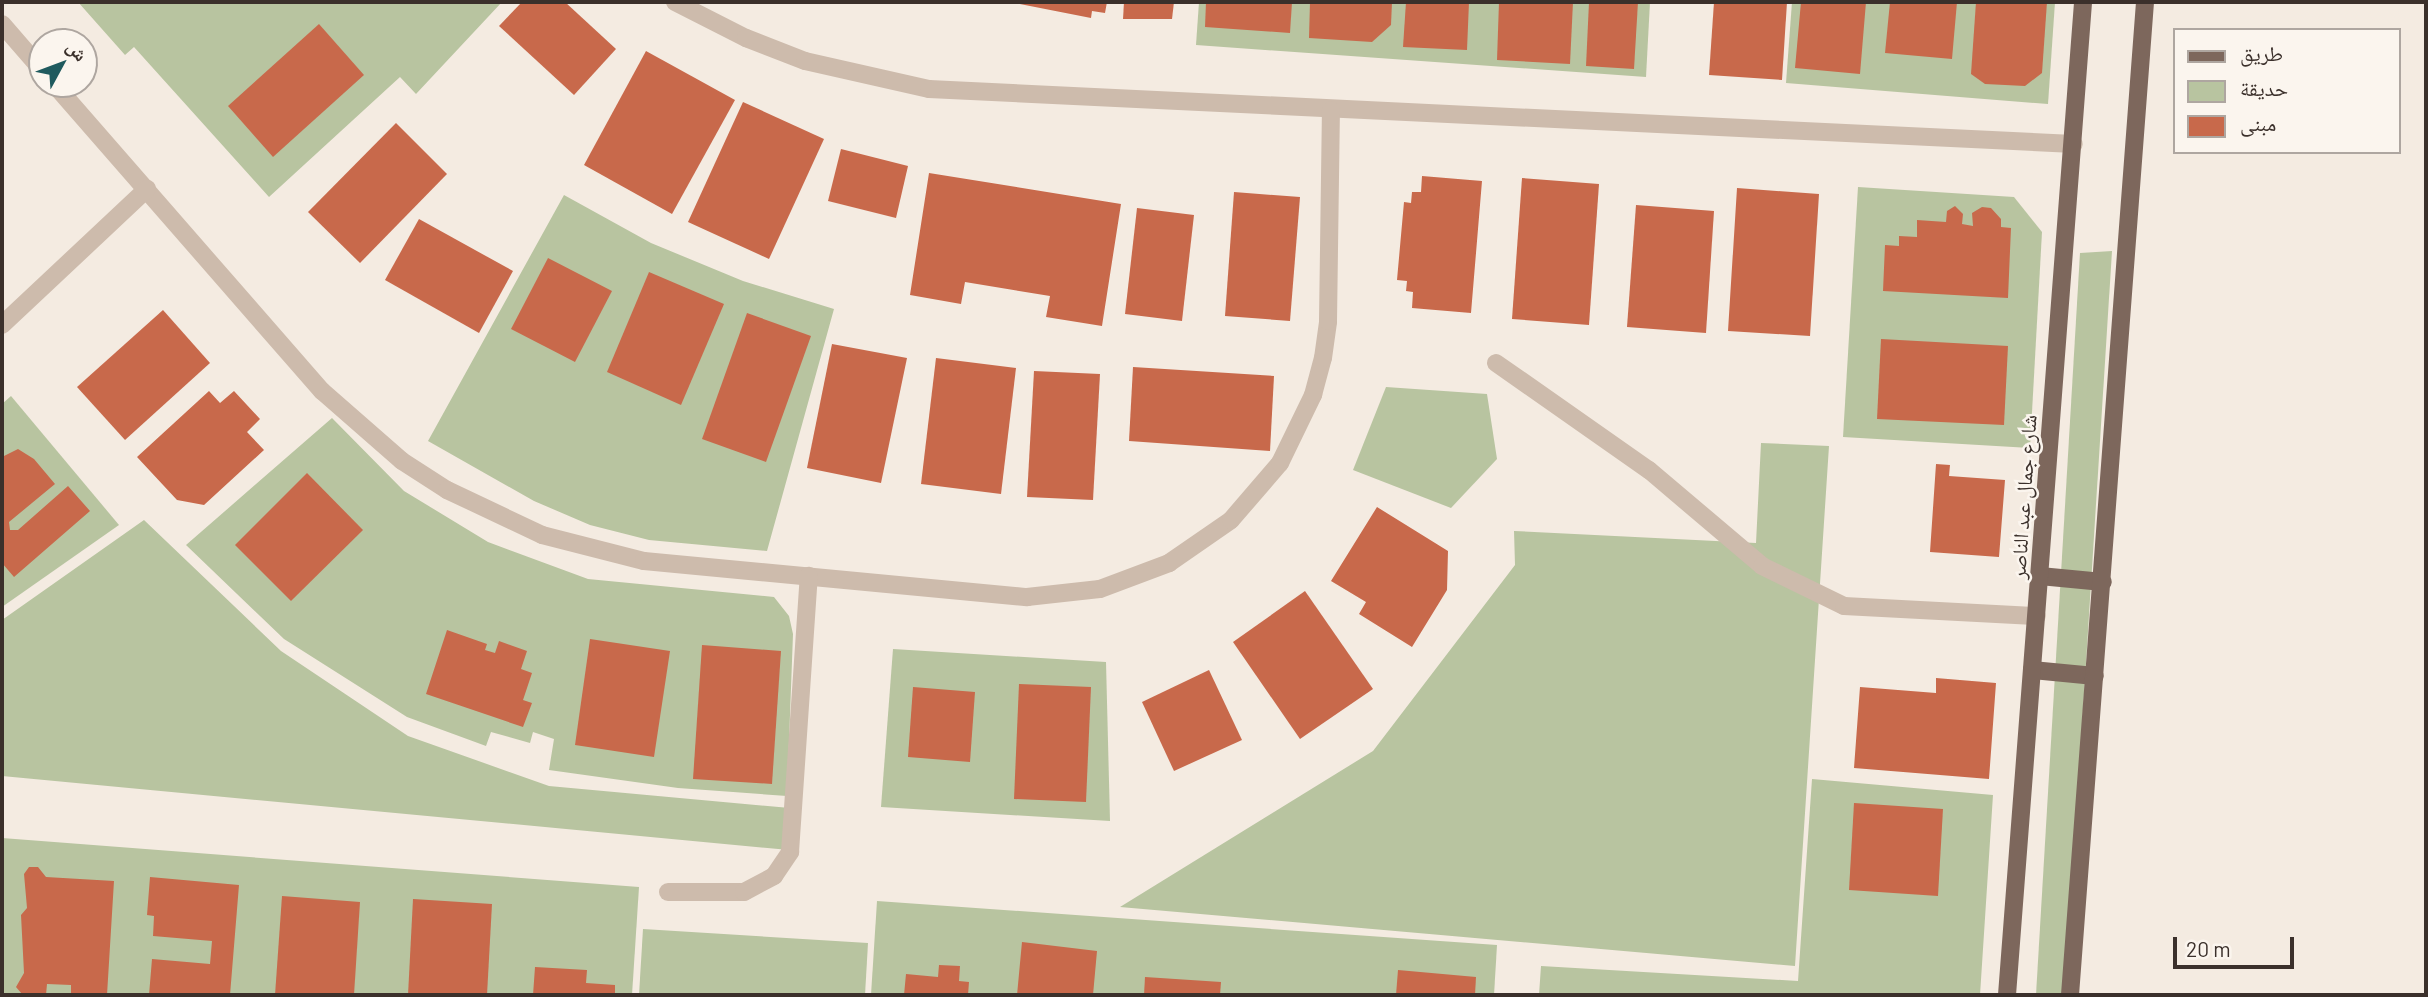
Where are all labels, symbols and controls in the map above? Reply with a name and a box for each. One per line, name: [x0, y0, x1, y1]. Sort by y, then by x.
north arrow: [28, 28, 98, 98]
legend: [2172, 28, 2400, 154]
text: ش: [62, 35, 93, 65]
text: طريق: [2240, 40, 2283, 65]
text: حديقة: [2240, 75, 2288, 100]
text: مبنى: [2240, 110, 2276, 135]
street label: شارع جمال عبد الناصر: [2005, 414, 2041, 580]
scale bar: [2176, 923, 2297, 967]
text: 20 m: [2186, 936, 2231, 961]

